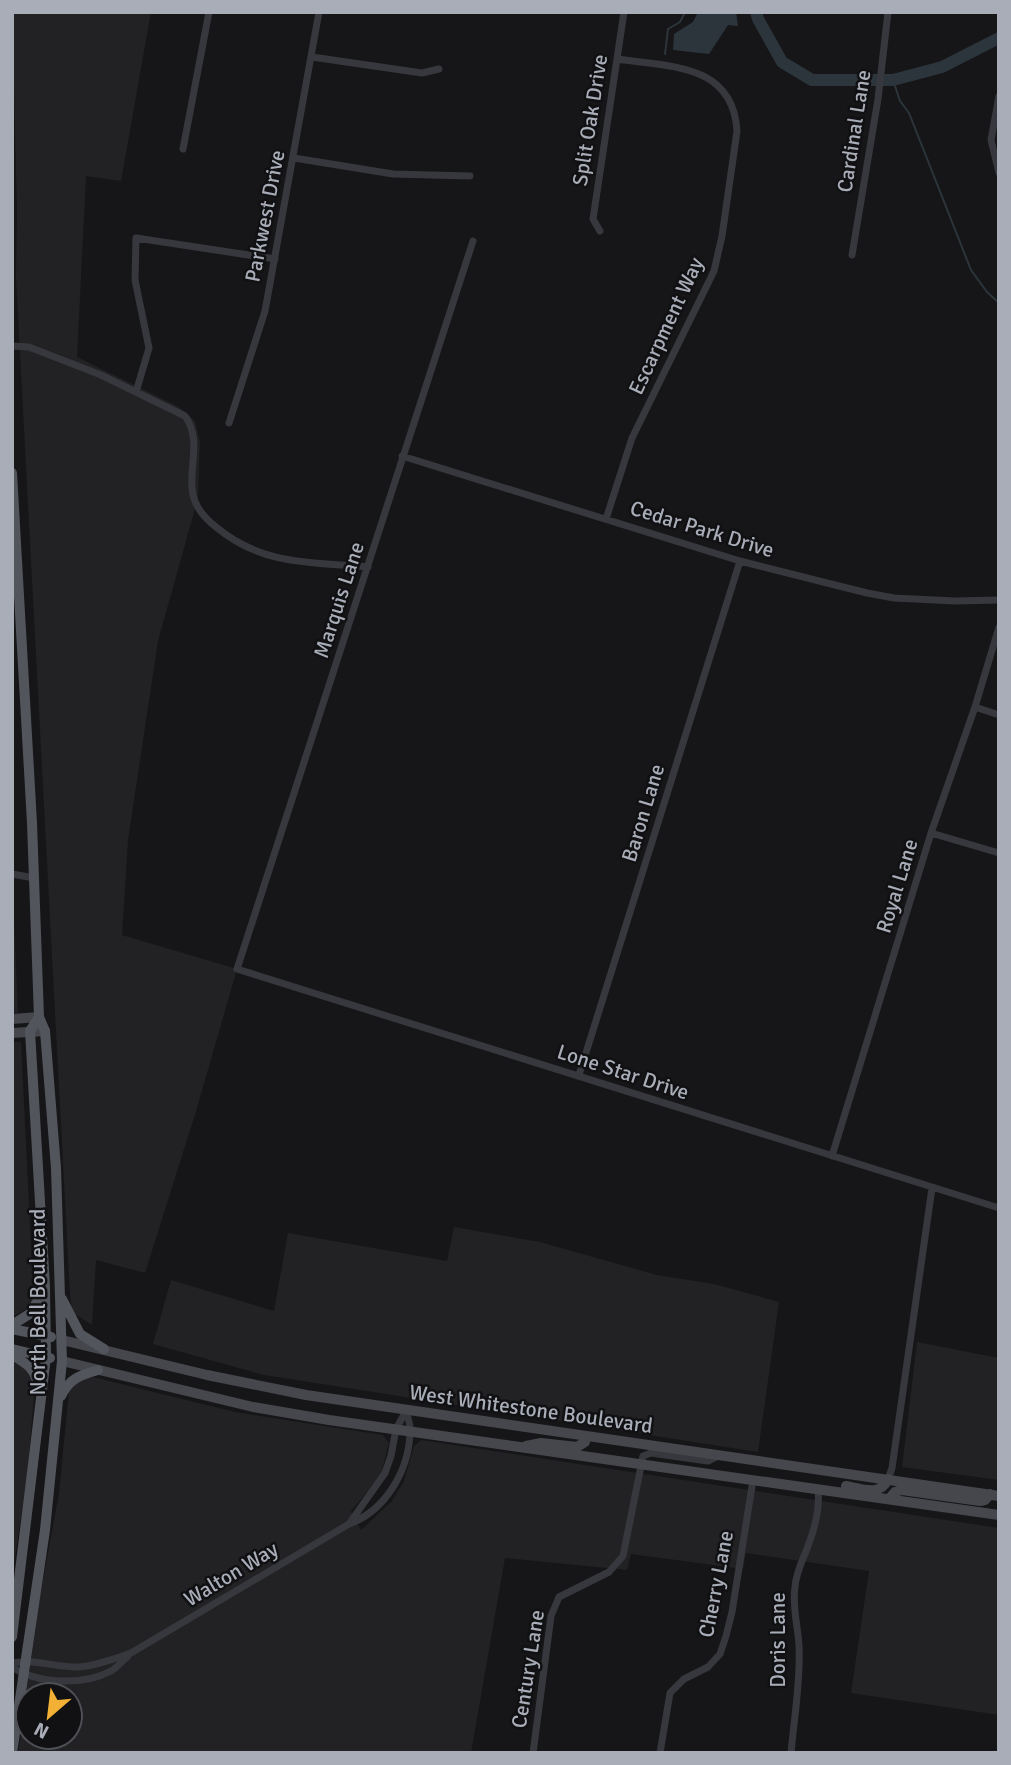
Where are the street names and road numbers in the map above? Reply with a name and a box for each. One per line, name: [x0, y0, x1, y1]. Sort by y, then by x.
street label: Split Oak Drive: [567, 52, 613, 188]
street label: Cardinal Lane: [831, 68, 877, 194]
street label: Parkwest Drive: [239, 148, 291, 284]
street label: Escarpment Way: [623, 253, 709, 399]
street label: Cedar Park Drive: [627, 495, 777, 563]
street label: Marquis Lane: [308, 539, 370, 661]
street label: Baron Lane: [616, 761, 670, 865]
street label: Royal Lane: [870, 836, 924, 936]
street label: Lone Star Drive: [554, 1038, 692, 1106]
street label: North Bell Boulevard: [25, 1209, 51, 1395]
street label: West Whitestone Boulevard: [408, 1379, 654, 1439]
street label: Cherry Lane: [693, 1528, 739, 1640]
street label: Walton Way: [179, 1536, 283, 1612]
street label: Doris Lane: [765, 1592, 791, 1688]
street label: Century Lane: [506, 1608, 550, 1730]

